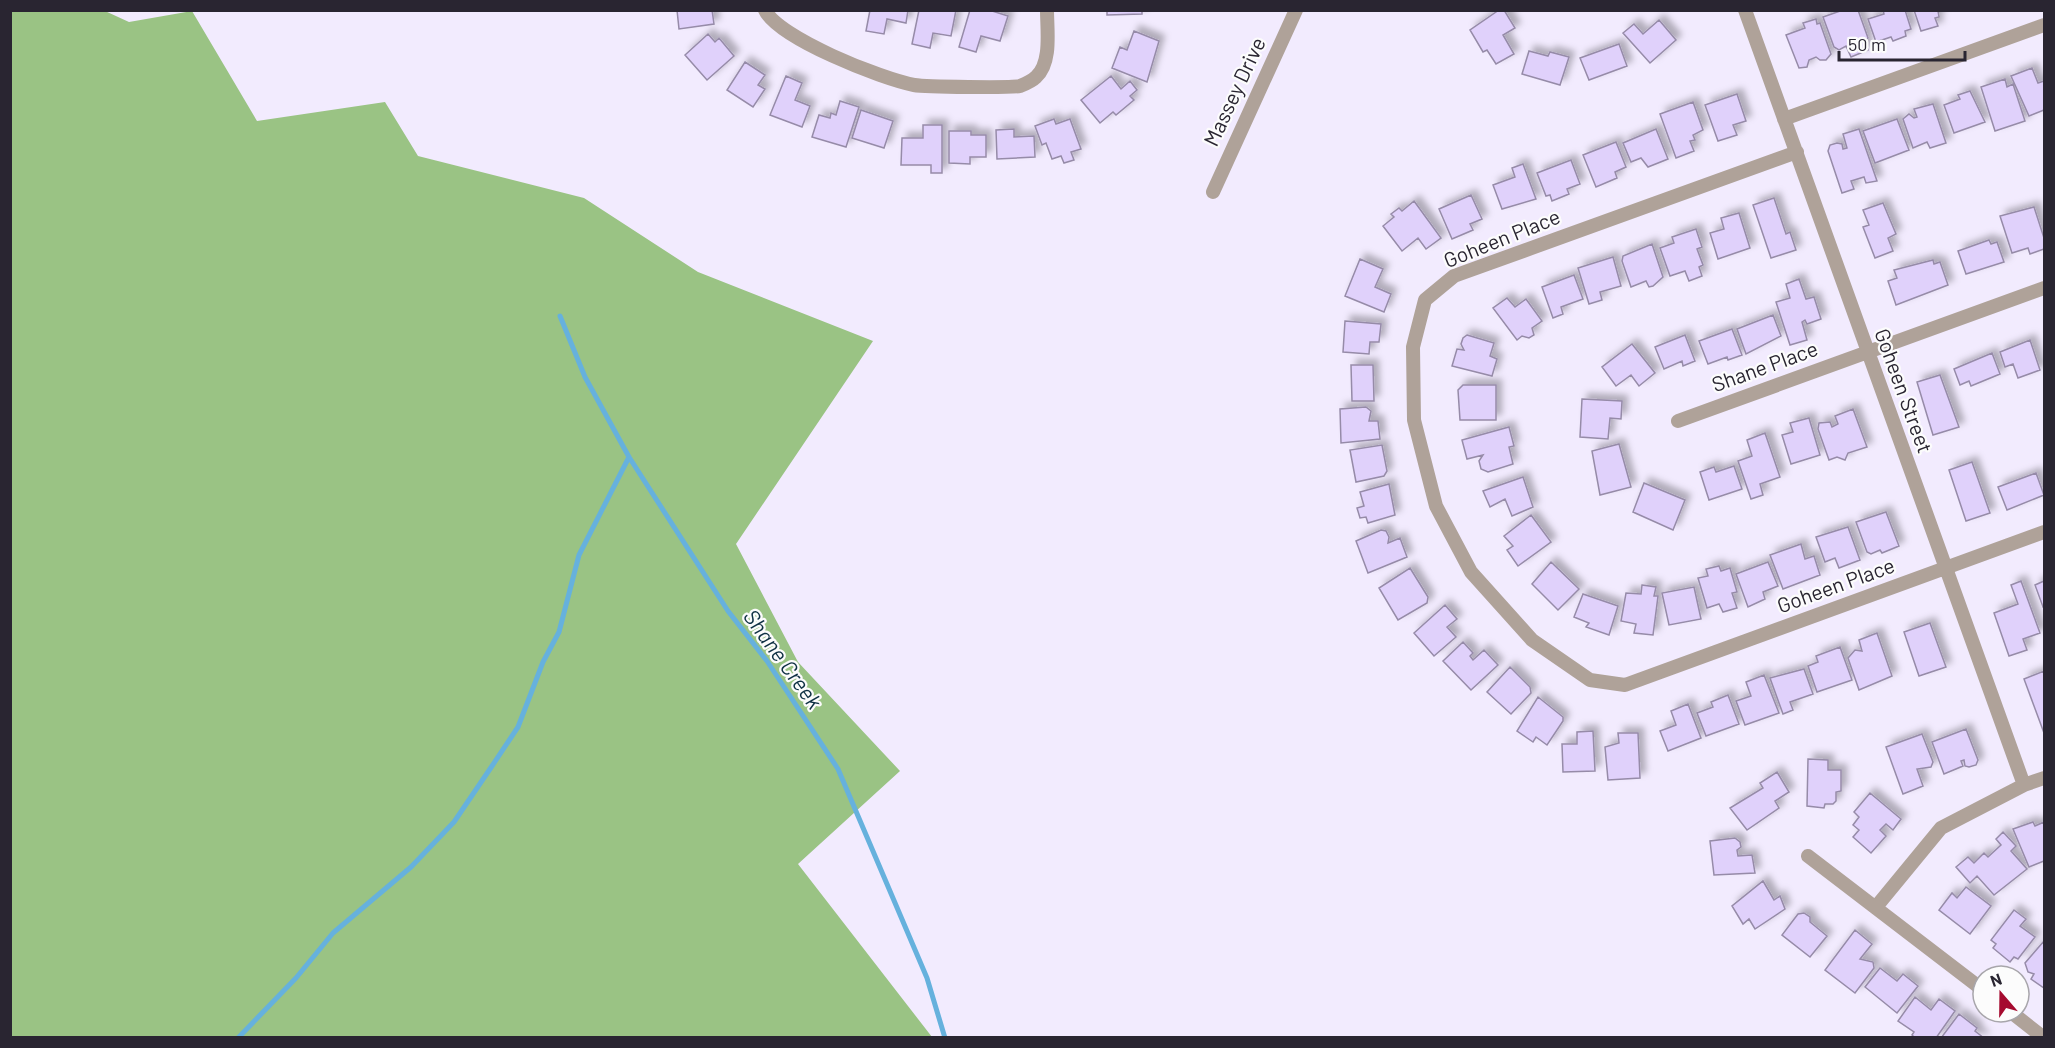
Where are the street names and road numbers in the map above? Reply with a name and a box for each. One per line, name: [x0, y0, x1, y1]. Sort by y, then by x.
street label: Massey Drive: [1198, 33, 1270, 150]
street label: Goheen Place: [1440, 203, 1563, 272]
street label: Goheen Street: [1870, 325, 1939, 456]
street label: Shane Place: [1708, 335, 1821, 396]
street label: Goheen Place: [1773, 552, 1898, 617]

